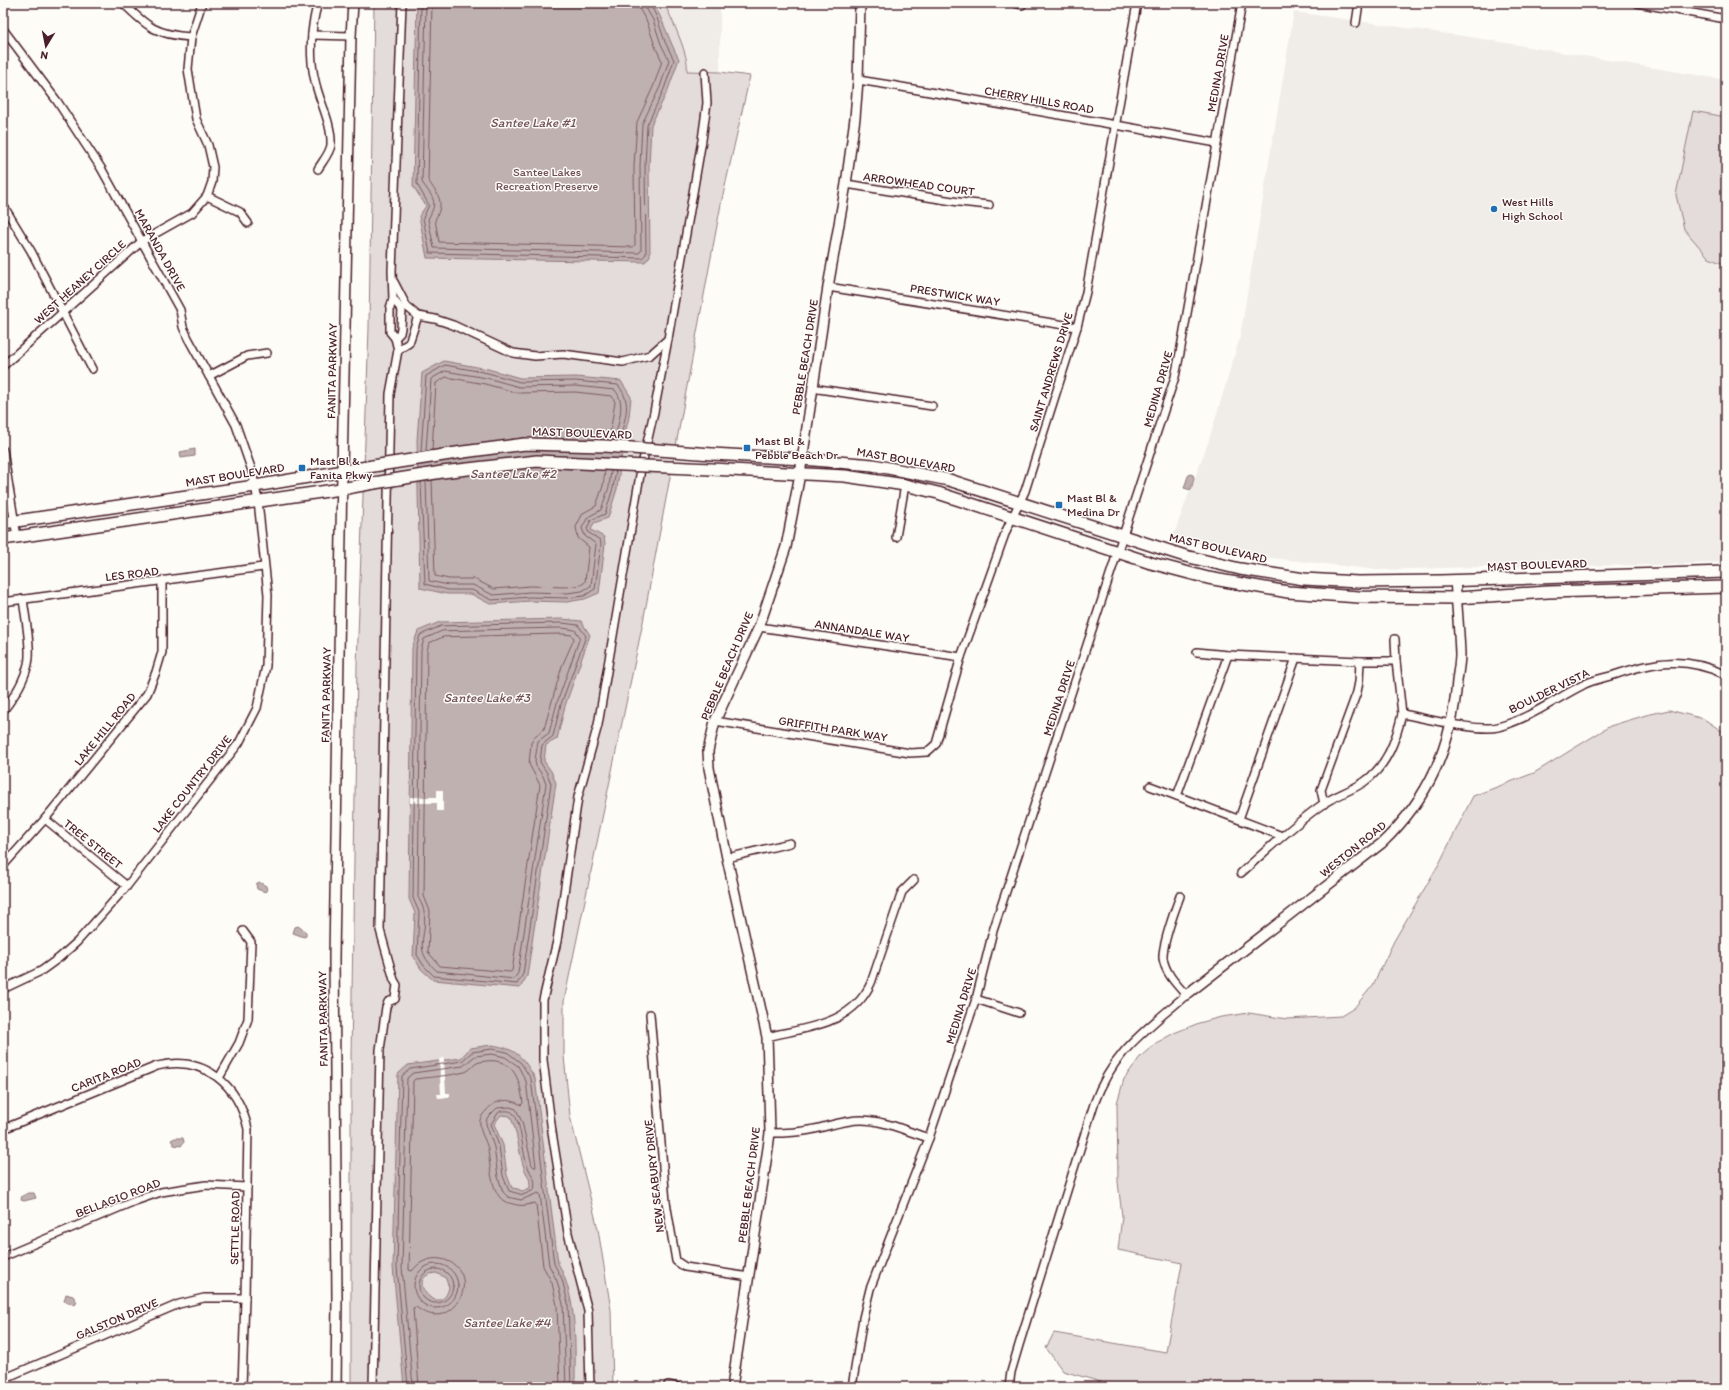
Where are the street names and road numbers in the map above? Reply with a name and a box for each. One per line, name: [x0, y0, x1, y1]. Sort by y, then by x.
street label: MEDINA DRIVE: [1204, 33, 1232, 113]
street label: CHERRY HILLS ROAD: [983, 83, 1095, 117]
street label: ARROWHEAD COURT: [862, 169, 976, 199]
street label: MARANDA DRIVE: [132, 206, 189, 294]
street label: WEST HEANEY CIRCLE: [31, 237, 129, 327]
street label: PRESTWICK WAY: [909, 281, 1001, 309]
street label: PEBBLE BEACH DRIVE: [789, 298, 821, 416]
street label: SAINT ANDREWS DRIVE: [1026, 310, 1076, 433]
street label: FANITA PARKWAY: [324, 323, 340, 419]
street label: MEDINA DRIVE: [1140, 349, 1176, 429]
street label: MAST BOULEVARD: [532, 424, 633, 442]
street label: MAST BOULEVARD: [856, 444, 957, 476]
street label: MAST BOULEVARD: [185, 460, 286, 490]
street label: MAST BOULEVARD: [1168, 530, 1269, 566]
street label: MAST BOULEVARD: [1487, 556, 1588, 574]
street label: LES ROAD: [104, 564, 160, 584]
street label: PEBBLE BEACH DRIVE: [698, 609, 756, 723]
street label: ANNANDALE WAY: [814, 617, 910, 645]
street label: FANITA PARKWAY: [318, 647, 334, 743]
street label: MEDINA DRIVE: [1040, 658, 1078, 738]
street label: BOULDER VISTA: [1507, 665, 1592, 717]
street label: LAKE HILL ROAD: [71, 690, 139, 768]
street label: GRIFFITH PARK WAY: [777, 713, 889, 745]
street label: LAKE COUNTRY DRIVE: [150, 732, 235, 836]
street label: TREE STREET: [61, 816, 125, 872]
street label: WESTON ROAD: [1317, 818, 1389, 880]
street label: MEDINA DRIVE: [943, 966, 979, 1046]
street label: FANITA PARKWAY: [315, 971, 331, 1067]
street label: CARITA ROAD: [69, 1054, 143, 1095]
street label: NEW SEABURY DRIVE: [641, 1118, 667, 1233]
street label: PEBBLE BEACH DRIVE: [735, 1126, 763, 1244]
street label: BELLAGIO ROAD: [73, 1175, 163, 1221]
street label: SETTLE ROAD: [227, 1191, 243, 1265]
street label: GALSTON DRIVE: [74, 1295, 161, 1343]

